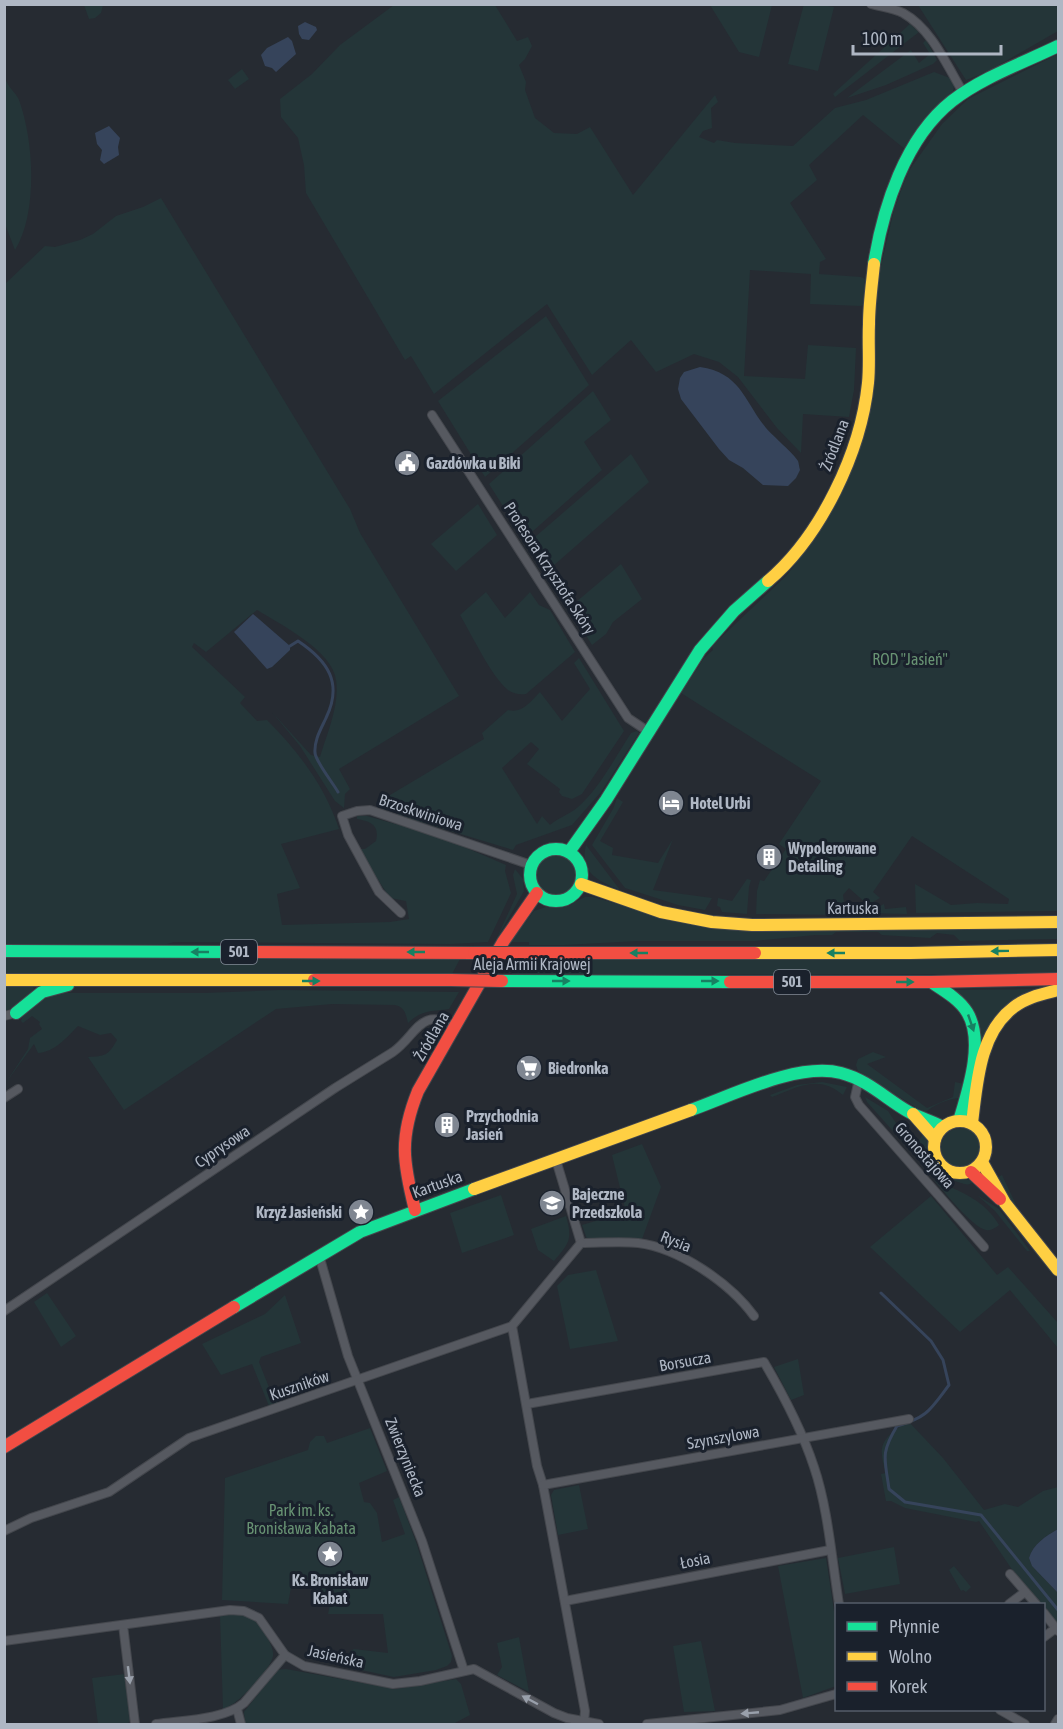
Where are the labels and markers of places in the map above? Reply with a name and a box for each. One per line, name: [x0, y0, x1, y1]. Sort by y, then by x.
public building icon: Gazdówka u Biki: [392, 448, 422, 478]
place label: Gazdówka u Biki: [426, 454, 521, 472]
hotel icon: Hotel Urbi: [656, 788, 686, 818]
place label: Hotel Urbi: [690, 794, 751, 812]
place label: Wypolerowane Detailing: [787, 839, 877, 875]
building icon: Wypolerowane Detailing: [754, 842, 784, 872]
supermarket icon: Biedronka: [514, 1053, 544, 1083]
place label: Biedronka: [548, 1059, 609, 1077]
place label: Przychodnia Jasień: [465, 1107, 538, 1143]
building icon: Przychodnia Jasień: [432, 1110, 462, 1140]
place label: Bajeczne Przedszkola: [572, 1185, 642, 1221]
school or university icon: Bajeczne Przedszkola: [537, 1188, 567, 1218]
place icon: Krzyż Jasieński: [346, 1197, 376, 1227]
place label: Krzyż Jasieński: [256, 1203, 342, 1221]
place icon: Ks. Bronisław Kabat: [315, 1539, 345, 1569]
place label: Ks. Bronisław Kabat: [292, 1571, 369, 1607]

